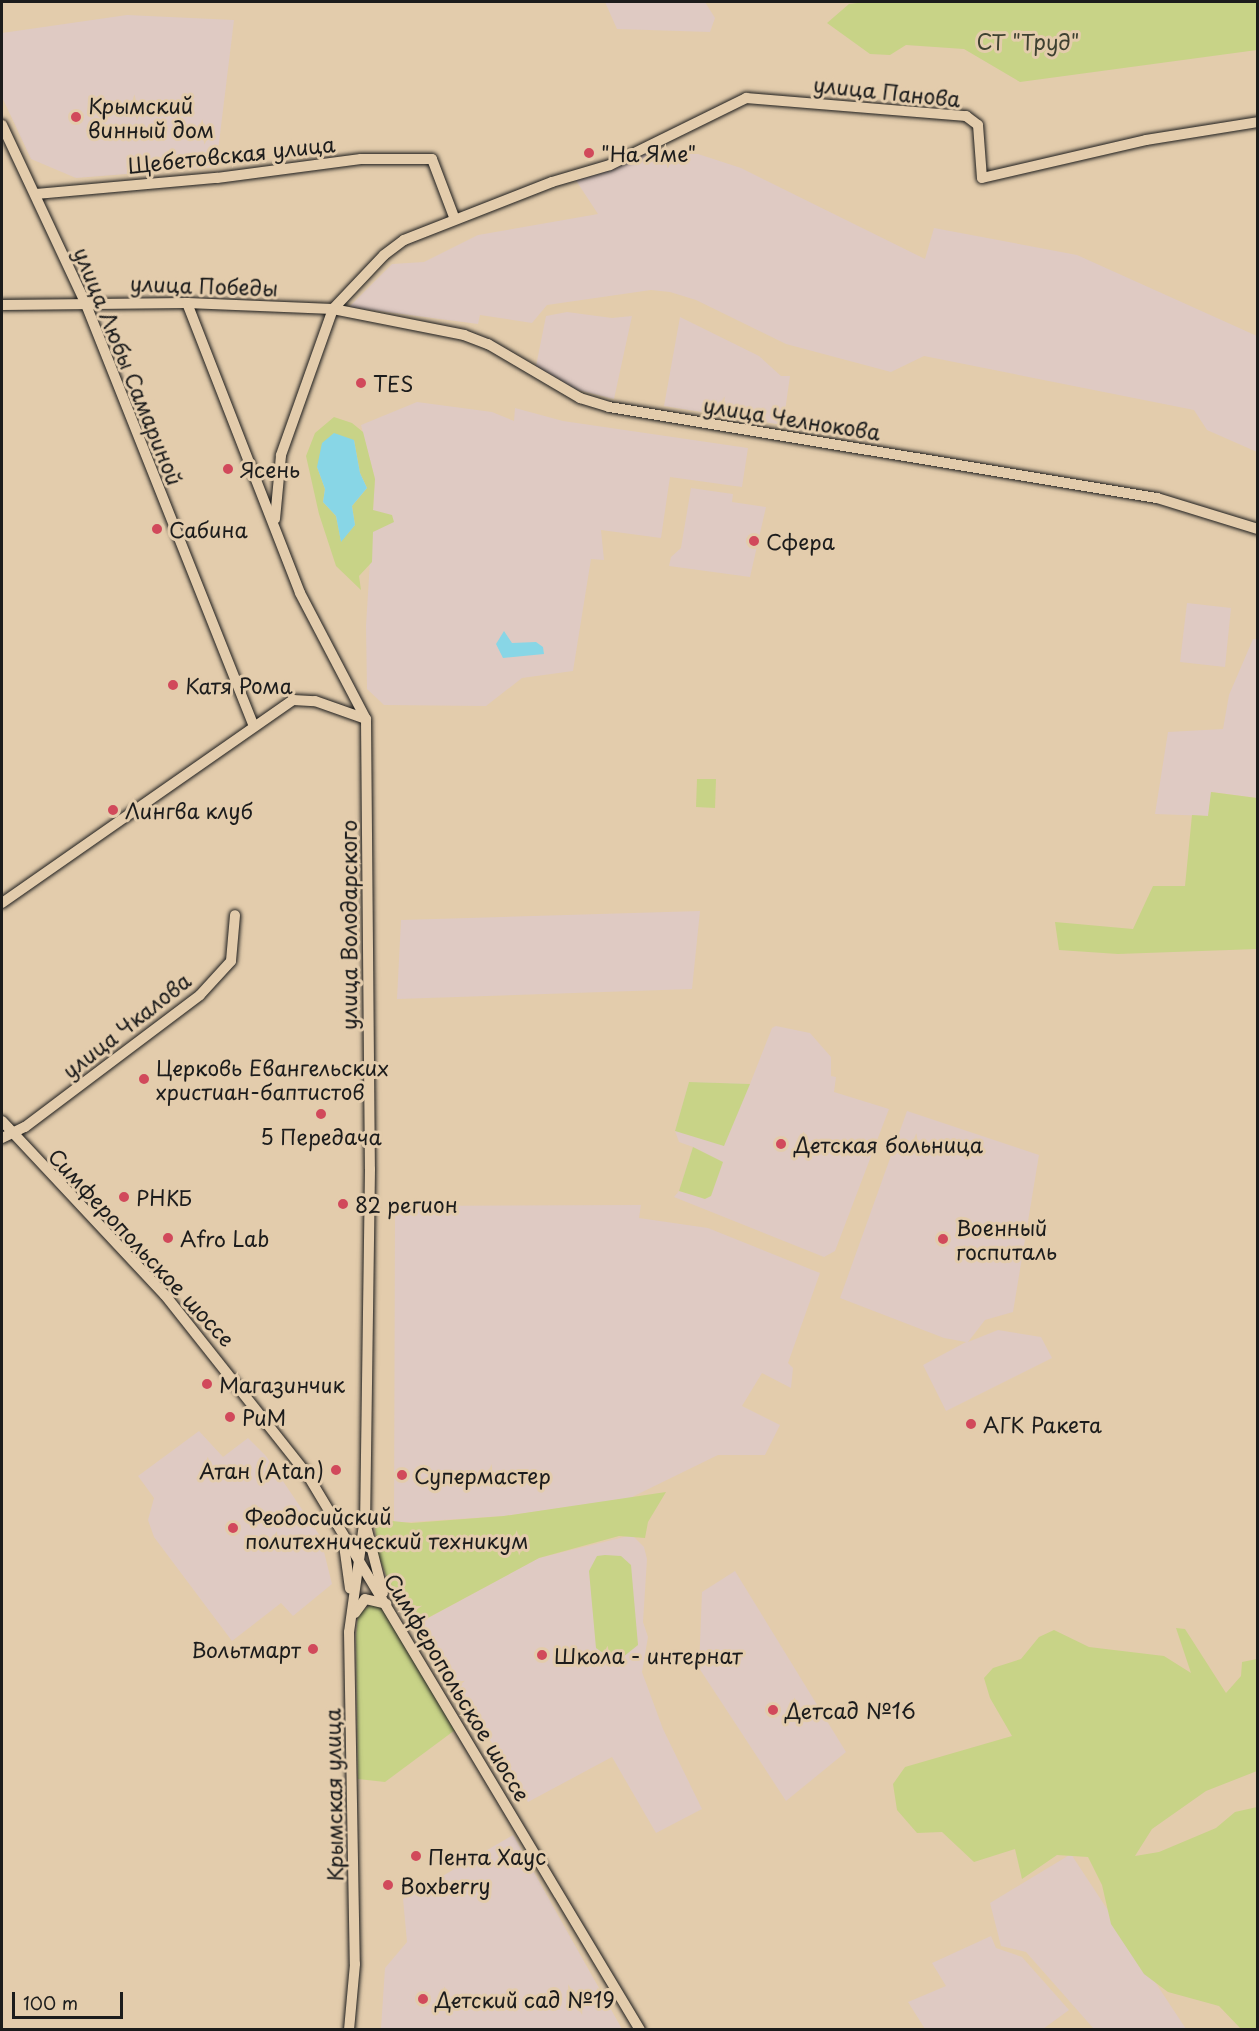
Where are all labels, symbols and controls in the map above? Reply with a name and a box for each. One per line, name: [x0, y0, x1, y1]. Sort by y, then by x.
park label: СТ "Труд": [976, 28, 1080, 54]
street label: улица Панова: [812, 71, 962, 111]
place label: Крымский винный дом: [88, 92, 215, 142]
marker: Крымский винный дом: [69, 110, 83, 124]
street label: Щебетовская улица: [125, 130, 337, 178]
place label: "На Яме": [601, 140, 696, 166]
marker: "На Яме": [582, 146, 596, 160]
street label: улица Любы Самариной: [69, 242, 189, 490]
street label: улица Победы: [129, 270, 279, 300]
place label: TES: [373, 370, 414, 396]
marker: TES: [354, 376, 368, 390]
street label: улица Челнокова: [701, 391, 883, 445]
place label: Ясень: [240, 456, 300, 482]
marker: Ясень: [221, 462, 235, 476]
place label: Сабина: [169, 516, 248, 542]
marker: Сабина: [150, 522, 164, 536]
place label: Сфера: [766, 528, 835, 554]
marker: Сфера: [747, 534, 761, 548]
place label: Катя Рома: [185, 672, 294, 698]
marker: Катя Рома: [166, 678, 180, 692]
place label: Лингва клуб: [125, 797, 254, 823]
marker: Лингва клуб: [106, 803, 120, 817]
street label: улица Володарского: [335, 819, 361, 1031]
street label: улица Чкалова: [56, 967, 196, 1083]
place label: Церковь Евангельских христиан-баптистов: [156, 1054, 389, 1104]
marker: Церковь Евангельских христиан-баптистов: [137, 1072, 151, 1086]
marker: 5 Передача: [314, 1107, 328, 1121]
place label: 5 Передача: [260, 1123, 382, 1149]
place label: Детская больница: [794, 1131, 982, 1157]
marker: Детская больница: [772, 1135, 790, 1153]
street label: Симферопольское шоссе: [44, 1143, 240, 1351]
place label: РНКБ: [136, 1184, 192, 1210]
marker: РНКБ: [117, 1190, 131, 1204]
place label: 82 регион: [355, 1191, 459, 1217]
marker: 82 регион: [336, 1197, 350, 1211]
place label: Военный госпиталь: [956, 1214, 1057, 1264]
place label: Afro Lab: [180, 1225, 270, 1251]
marker: Военный госпиталь: [934, 1230, 952, 1248]
marker: Afro Lab: [161, 1231, 175, 1245]
place label: Магазинчик: [219, 1371, 345, 1397]
marker: Магазинчик: [200, 1377, 214, 1391]
place label: РиМ: [242, 1404, 286, 1430]
marker: РиМ: [223, 1410, 237, 1424]
place label: АГК Ракета: [983, 1411, 1103, 1437]
marker: АГК Ракета: [964, 1417, 978, 1431]
place label: Атан (Atan): [199, 1457, 324, 1483]
place label: Супермастер: [414, 1462, 551, 1488]
marker: Атан (Atan): [329, 1463, 343, 1477]
marker: Супермастер: [395, 1468, 409, 1482]
place label: Феодосийский политехнический техникум: [245, 1503, 529, 1553]
marker: Феодосийский политехнический техникум: [226, 1521, 240, 1535]
street label: Симферопольское шоссе: [380, 1569, 536, 1805]
place label: Вольтмарт: [191, 1636, 301, 1662]
marker: Вольтмарт: [306, 1642, 320, 1656]
place label: Школа - интернат: [554, 1642, 744, 1668]
marker: Школа - интернат: [535, 1648, 549, 1662]
place label: Детсад №16: [785, 1697, 915, 1723]
marker: Детсад №16: [766, 1703, 780, 1717]
street label: Крымская улица: [319, 1707, 347, 1883]
place label: Пента Хаус: [428, 1843, 547, 1869]
marker: Пента Хаус: [409, 1849, 423, 1863]
place label: Boxberry: [400, 1872, 491, 1898]
marker: Boxberry: [381, 1878, 395, 1892]
scale bar: [15, 1980, 126, 2018]
place label: Детский сад №19: [435, 1986, 616, 2012]
text: 100 m: [23, 1989, 78, 2016]
marker: Детский сад №19: [416, 1992, 430, 2006]

